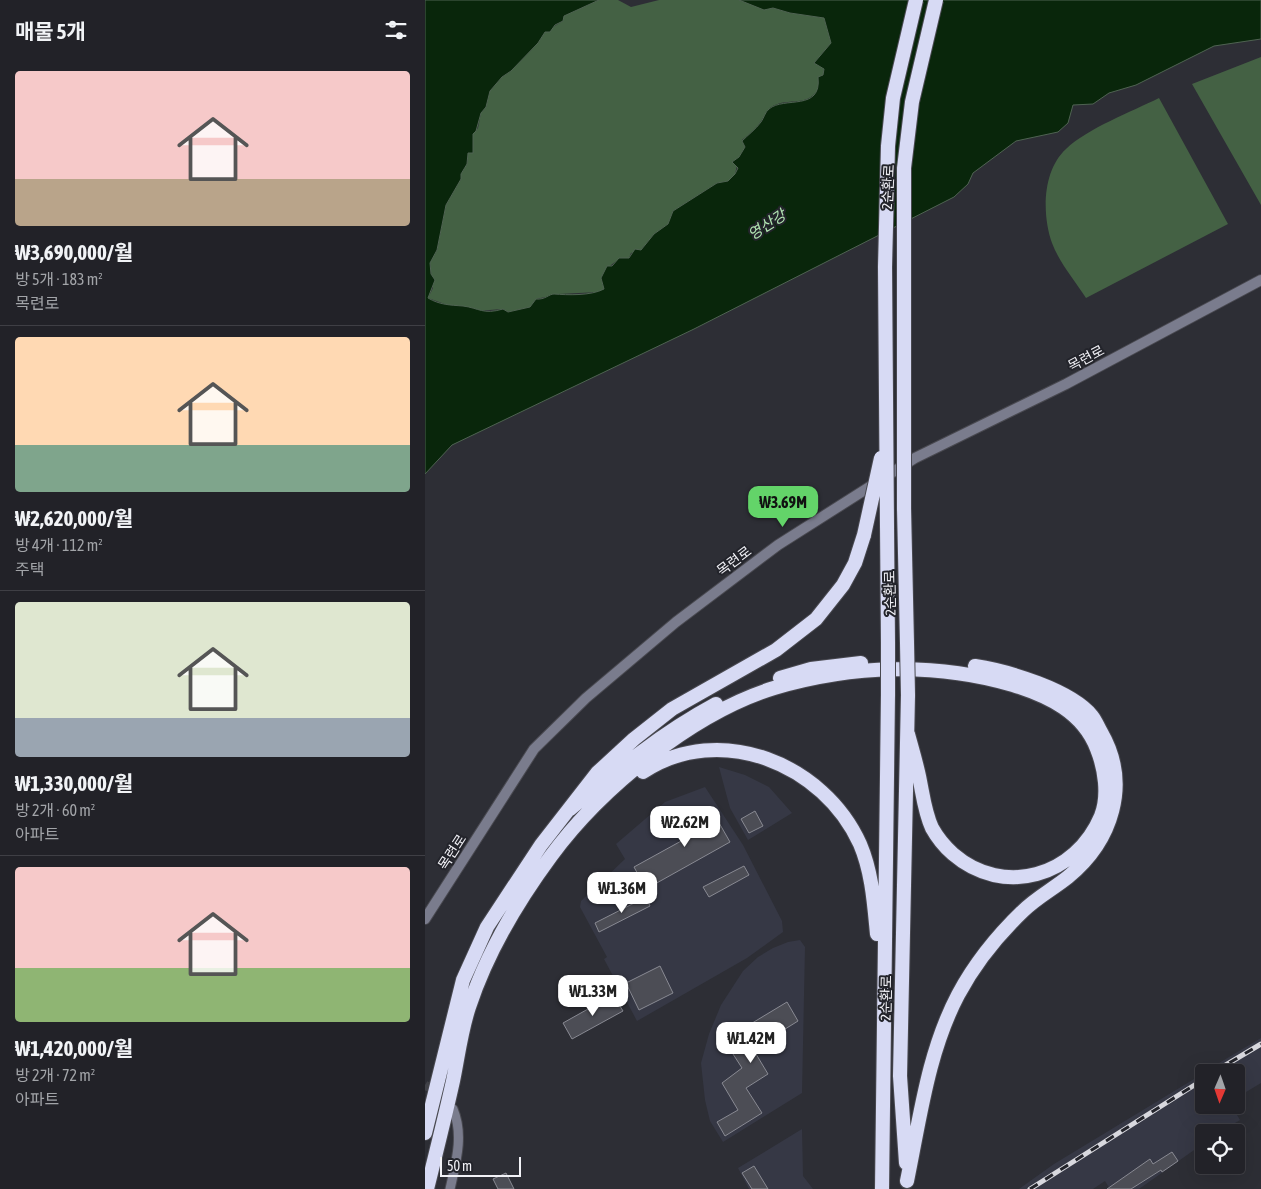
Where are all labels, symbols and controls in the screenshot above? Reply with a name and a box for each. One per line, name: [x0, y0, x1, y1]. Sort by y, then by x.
icon: filters: [382, 16, 410, 44]
text: 매물 5개: [15, 19, 86, 43]
icon: home: [168, 104, 258, 194]
street label: 2순환로: [879, 164, 897, 210]
water label: 영산강: [745, 205, 791, 243]
text: ₩3,690,000/월: [15, 240, 133, 264]
text: 방 5개 · 183 m²: [15, 270, 103, 288]
text: 목련로: [15, 294, 59, 312]
street label: 목련로: [1065, 342, 1107, 374]
icon: home: [168, 369, 258, 459]
pin: ₩3.69M: [742, 486, 824, 528]
text: ₩3.69M: [759, 493, 807, 511]
text: ₩2,620,000/월: [15, 506, 133, 530]
text: 방 4개 · 112 m²: [15, 536, 103, 554]
street label: 목련로: [714, 543, 754, 579]
text: 주택: [15, 560, 44, 578]
street label: 2순환로: [882, 570, 898, 616]
icon: home: [168, 634, 258, 724]
text: ₩1,330,000/월: [15, 771, 133, 795]
text: 방 2개 · 60 m²: [15, 801, 95, 819]
pin: ₩2.62M: [644, 806, 726, 848]
text: ₩2.62M: [661, 813, 709, 831]
text: 아파트: [15, 825, 59, 843]
street label: 목련로: [435, 831, 469, 873]
pin: ₩1.36M: [581, 872, 663, 914]
text: ₩1.36M: [598, 879, 646, 897]
icon: home: [168, 899, 258, 989]
pin: ₩1.33M: [552, 974, 634, 1017]
street label: 2순환로: [878, 975, 894, 1021]
text: ₩1.33M: [569, 982, 617, 1000]
pin: ₩1.42M: [710, 1022, 792, 1064]
text: ₩1.42M: [727, 1029, 775, 1047]
text: ₩1,420,000/월: [15, 1036, 133, 1060]
north arrow: [1195, 1064, 1245, 1114]
map controls: [1195, 1064, 1245, 1174]
text: 방 2개 · 72 m²: [15, 1066, 95, 1084]
text: 아파트: [15, 1090, 59, 1108]
button: locate: [1195, 1124, 1245, 1174]
scale bar: [440, 1154, 521, 1177]
text: 50 m: [447, 1158, 472, 1174]

